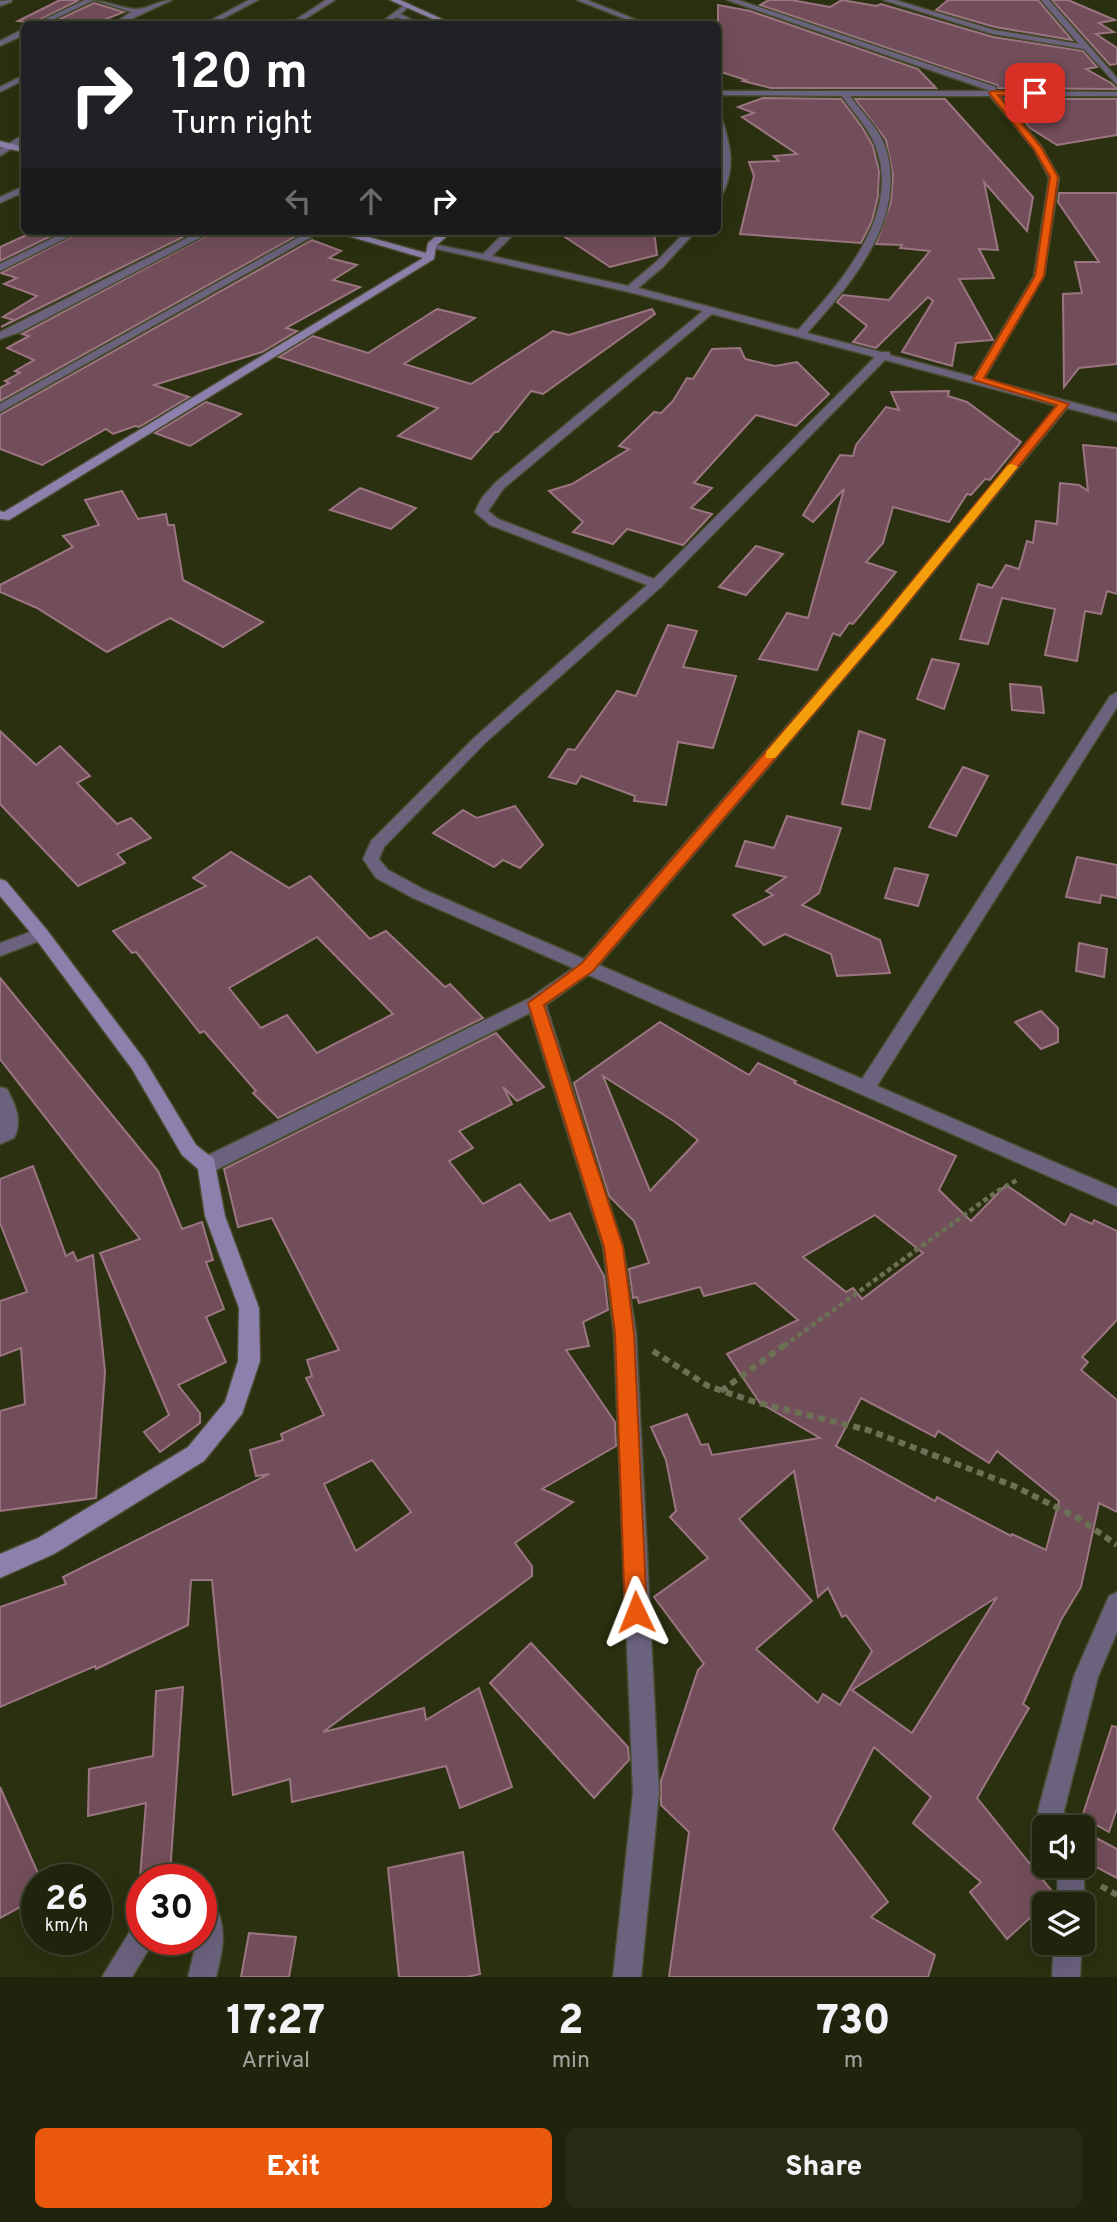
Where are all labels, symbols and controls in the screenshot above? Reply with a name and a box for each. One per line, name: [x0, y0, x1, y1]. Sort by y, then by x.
text: 120 m: [171, 44, 308, 106]
icon: right: [56, 49, 147, 140]
pin: [1005, 63, 1065, 123]
icon: arrive: [1016, 74, 1054, 112]
text: Turn right: [171, 105, 313, 145]
icon: left: [279, 182, 317, 220]
icon: ahead: [352, 182, 390, 220]
icon: right: [425, 182, 463, 220]
position arrow: [599, 1575, 673, 1649]
map controls: [1032, 1815, 1095, 1955]
button: sound: [1032, 1815, 1095, 1878]
speed limit sign: 30: [126, 1864, 217, 1955]
text: 26: [45, 1878, 88, 1922]
button: layers: [1032, 1892, 1095, 1955]
text: km/h: [45, 1915, 88, 1938]
text: 17:27: [226, 1996, 325, 2049]
text: 2: [558, 1996, 584, 2049]
text: 730: [816, 1996, 891, 2049]
text: Arrival: [242, 2047, 310, 2076]
text: min: [552, 2047, 590, 2076]
text: m: [844, 2047, 863, 2076]
button: Exit: [35, 2128, 552, 2208]
button: Share: [566, 2128, 1082, 2208]

